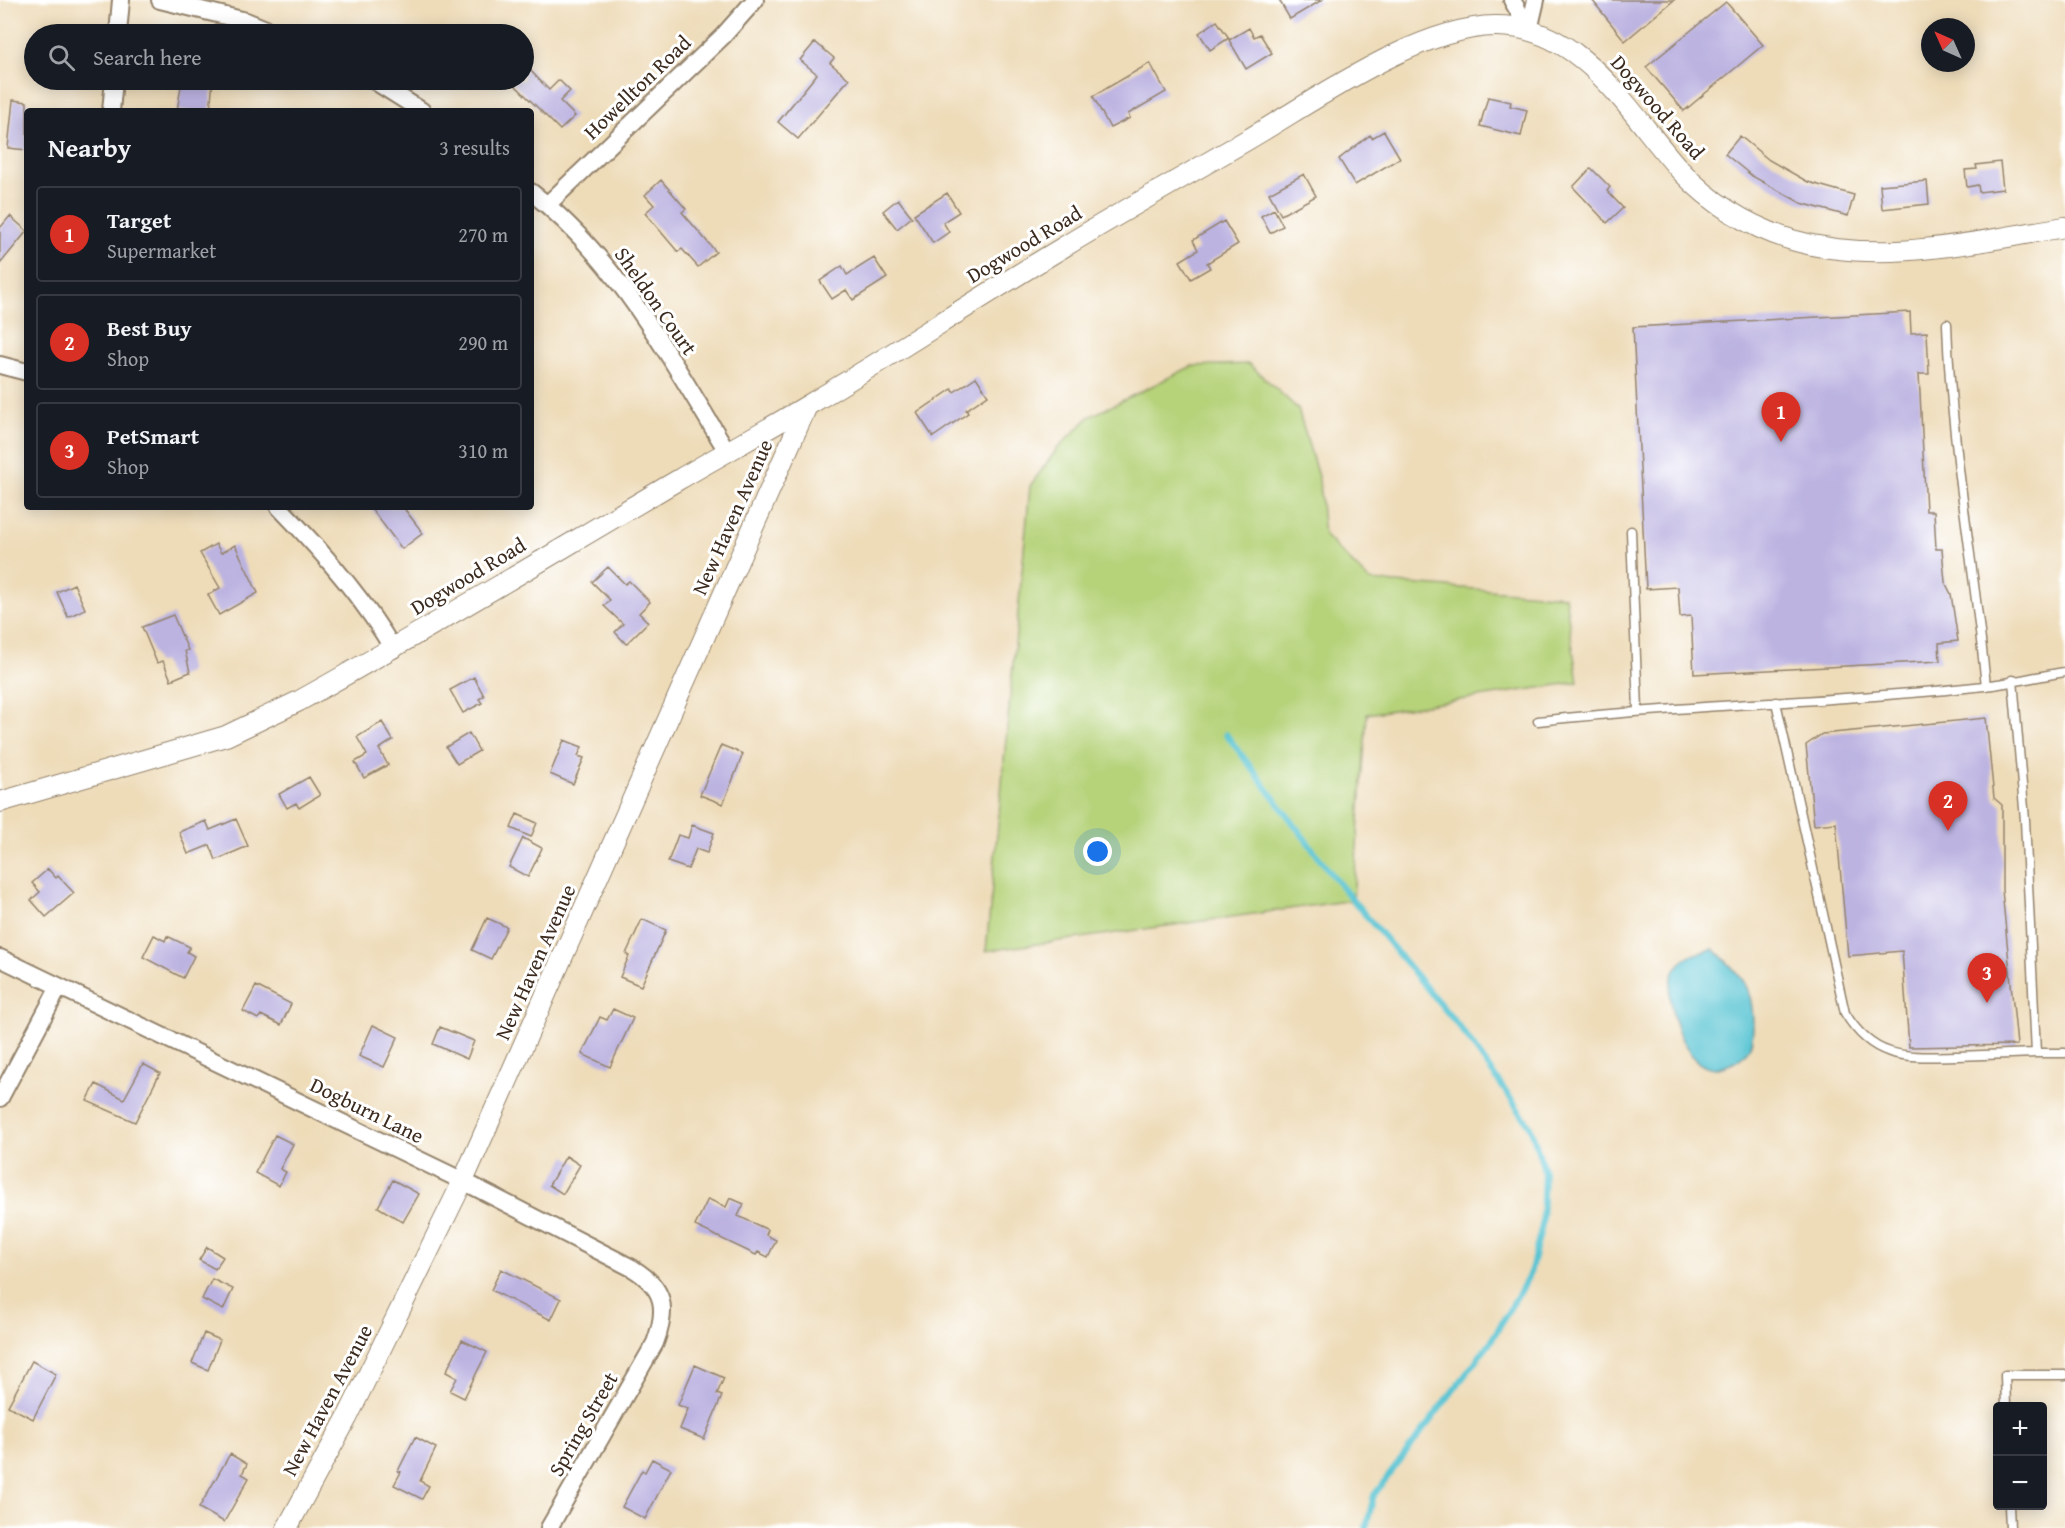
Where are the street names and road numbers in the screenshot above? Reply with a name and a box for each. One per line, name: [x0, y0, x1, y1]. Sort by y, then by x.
street label: Howellton Road: [576, 27, 698, 146]
street label: Dogwood Road: [1604, 48, 1713, 167]
street label: Dogwood Road: [960, 197, 1088, 291]
street label: Sheldon Court: [607, 241, 705, 362]
street label: New Haven Avenue: [684, 434, 780, 600]
street label: Dogwood Road: [404, 529, 532, 623]
street label: New Haven Avenue: [487, 879, 583, 1045]
street label: Dogburn Lane: [305, 1069, 429, 1151]
street label: New Haven Avenue: [274, 1319, 380, 1481]
street label: Spring Street: [541, 1365, 626, 1482]

